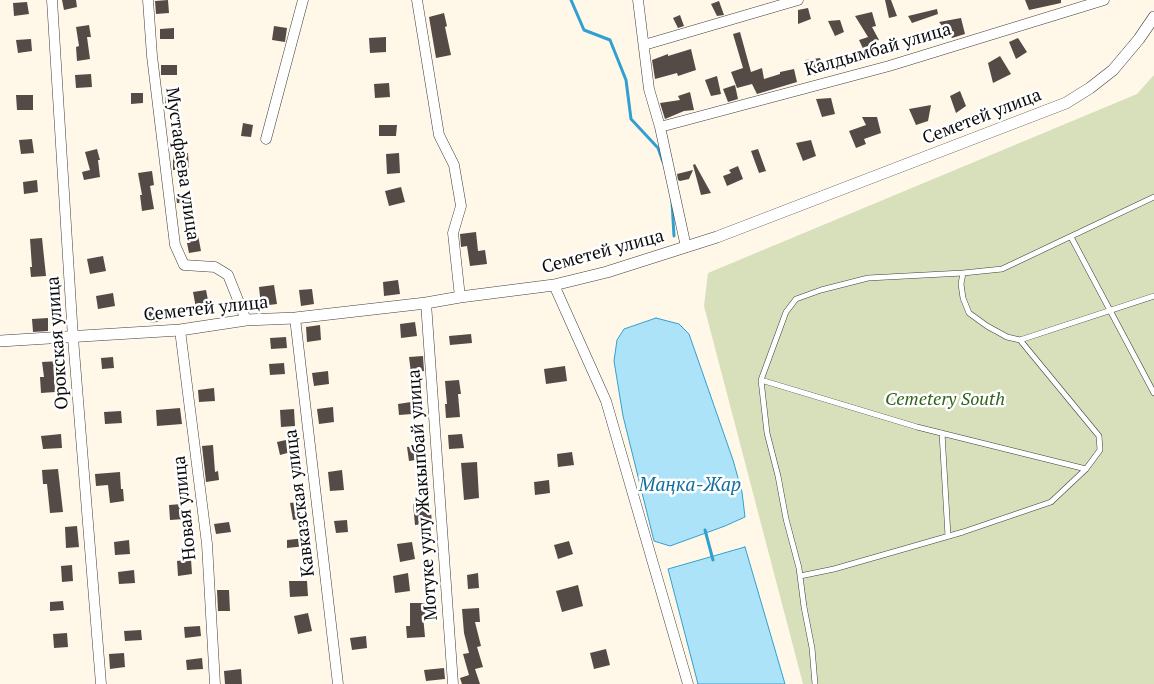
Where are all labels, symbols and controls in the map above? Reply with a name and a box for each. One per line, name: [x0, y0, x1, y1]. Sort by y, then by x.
street label: Калдымбай улица: [802, 19, 954, 81]
street label: Семетей улица: [920, 84, 1044, 150]
street label: Мустафаева улица: [161, 86, 203, 242]
street label: Семетей улица: [540, 225, 666, 279]
street label: Орокская улица: [43, 276, 73, 410]
street label: Семетей улица: [142, 292, 270, 326]
street label: Мотуке уулу Жакыпбай улица: [403, 369, 443, 621]
park label: Cemetery South: [885, 389, 1005, 411]
street label: Кавказская улица: [280, 428, 320, 578]
street label: Новая улица: [169, 455, 201, 561]
water label: Маңка-Жар: [639, 475, 741, 497]

